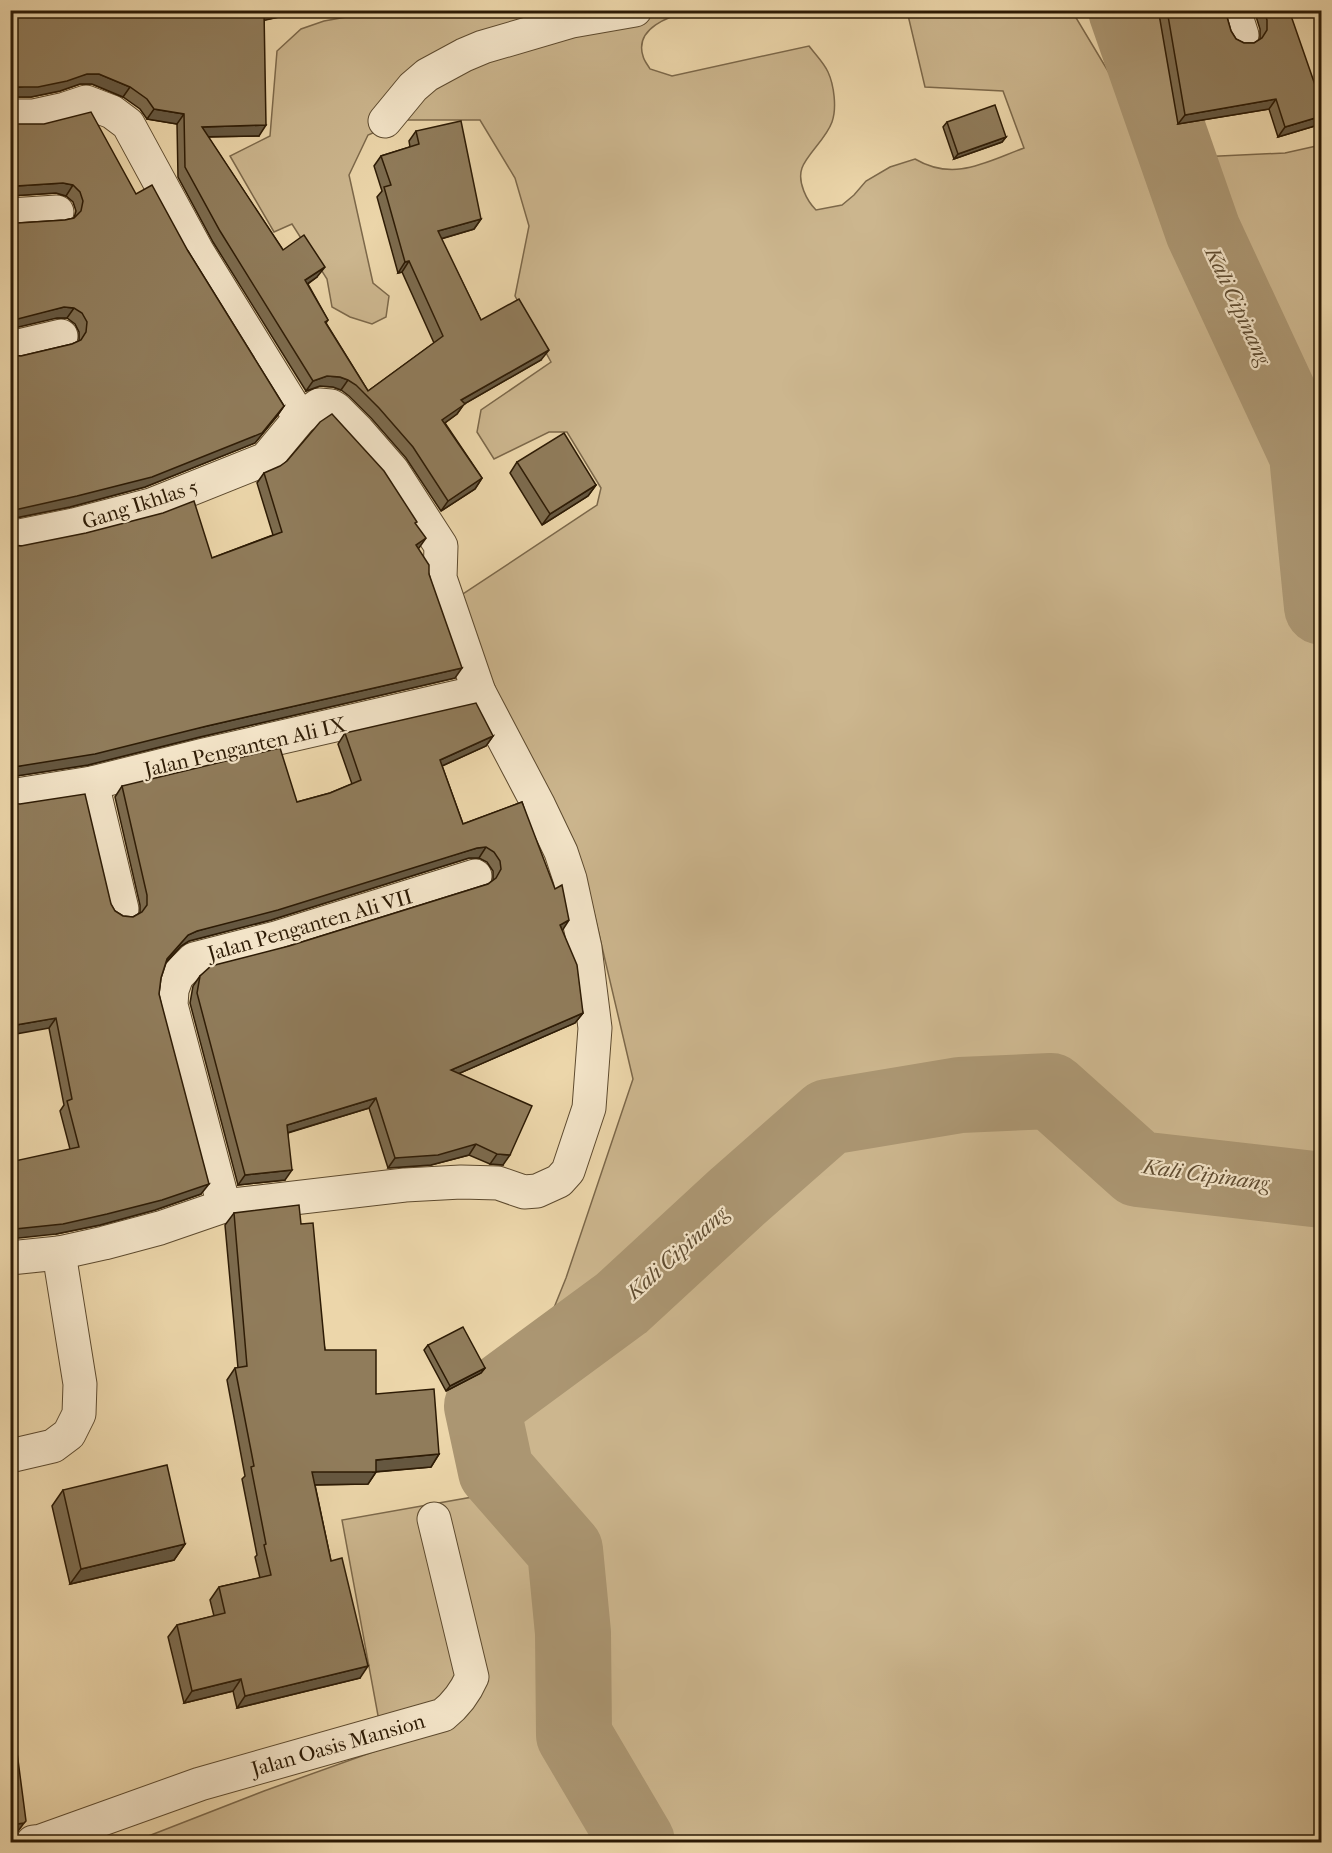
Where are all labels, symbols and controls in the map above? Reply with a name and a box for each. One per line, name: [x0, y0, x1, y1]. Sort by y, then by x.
water label: Kali Cipinang: [1198, 241, 1277, 370]
street label: Gang Ikhlas 5: [79, 474, 201, 534]
street label: Jalan Penganten Ali IX: [140, 712, 349, 782]
street label: Jalan Penganten Ali VII: [203, 884, 415, 966]
water label: Kali Cipinang: [1139, 1153, 1271, 1197]
water label: Kali Cipinang: [619, 1200, 733, 1307]
street label: Jalan Oasis Mansion: [246, 1709, 428, 1782]

